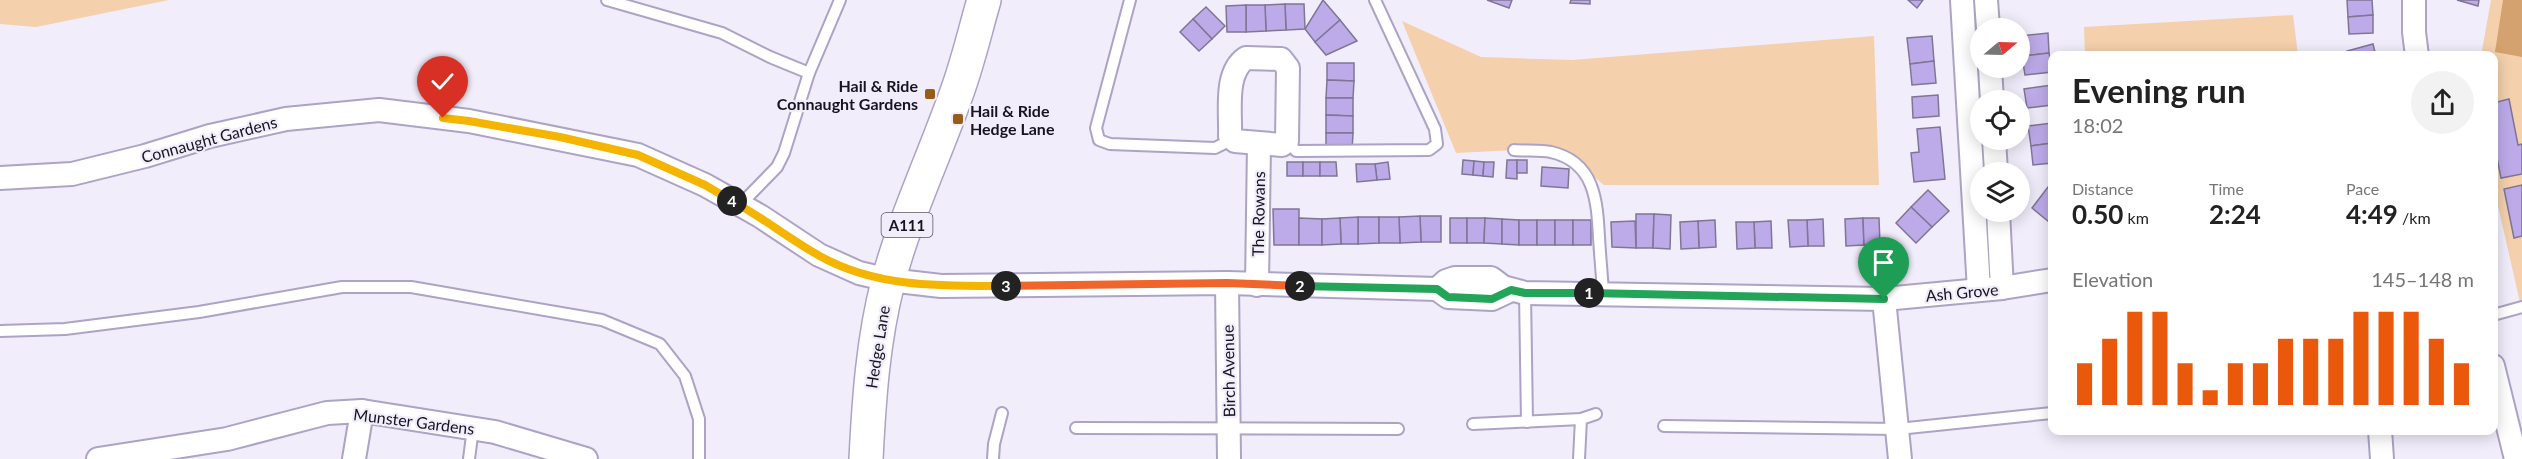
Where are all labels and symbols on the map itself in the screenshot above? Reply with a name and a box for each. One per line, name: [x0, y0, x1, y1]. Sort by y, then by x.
north arrow: [1970, 18, 2030, 78]
pin: [417, 56, 468, 118]
place label: Hail & Ride Connaught Gardens: [777, 76, 918, 113]
marker: Hail & Ride Connaught Gardens: [923, 87, 937, 101]
place label: Hail & Ride Hedge Lane: [970, 101, 1055, 138]
street label: Connaught Gardens: [139, 112, 279, 166]
marker: Hail & Ride Hedge Lane: [951, 112, 965, 126]
street label: The Rowans: [1248, 171, 1268, 257]
pin: 4: [717, 186, 747, 216]
road number: A111: [882, 213, 932, 237]
pin: [1858, 237, 1909, 299]
pin: 3: [991, 271, 1021, 301]
pin: 2: [1285, 271, 1315, 301]
pin: 1: [1574, 278, 1604, 308]
street label: Ash Grove: [1925, 279, 1999, 305]
street label: Hedge Lane: [861, 304, 893, 390]
street label: Birch Avenue: [1218, 325, 1238, 417]
street label: Munster Gardens: [352, 404, 476, 438]

